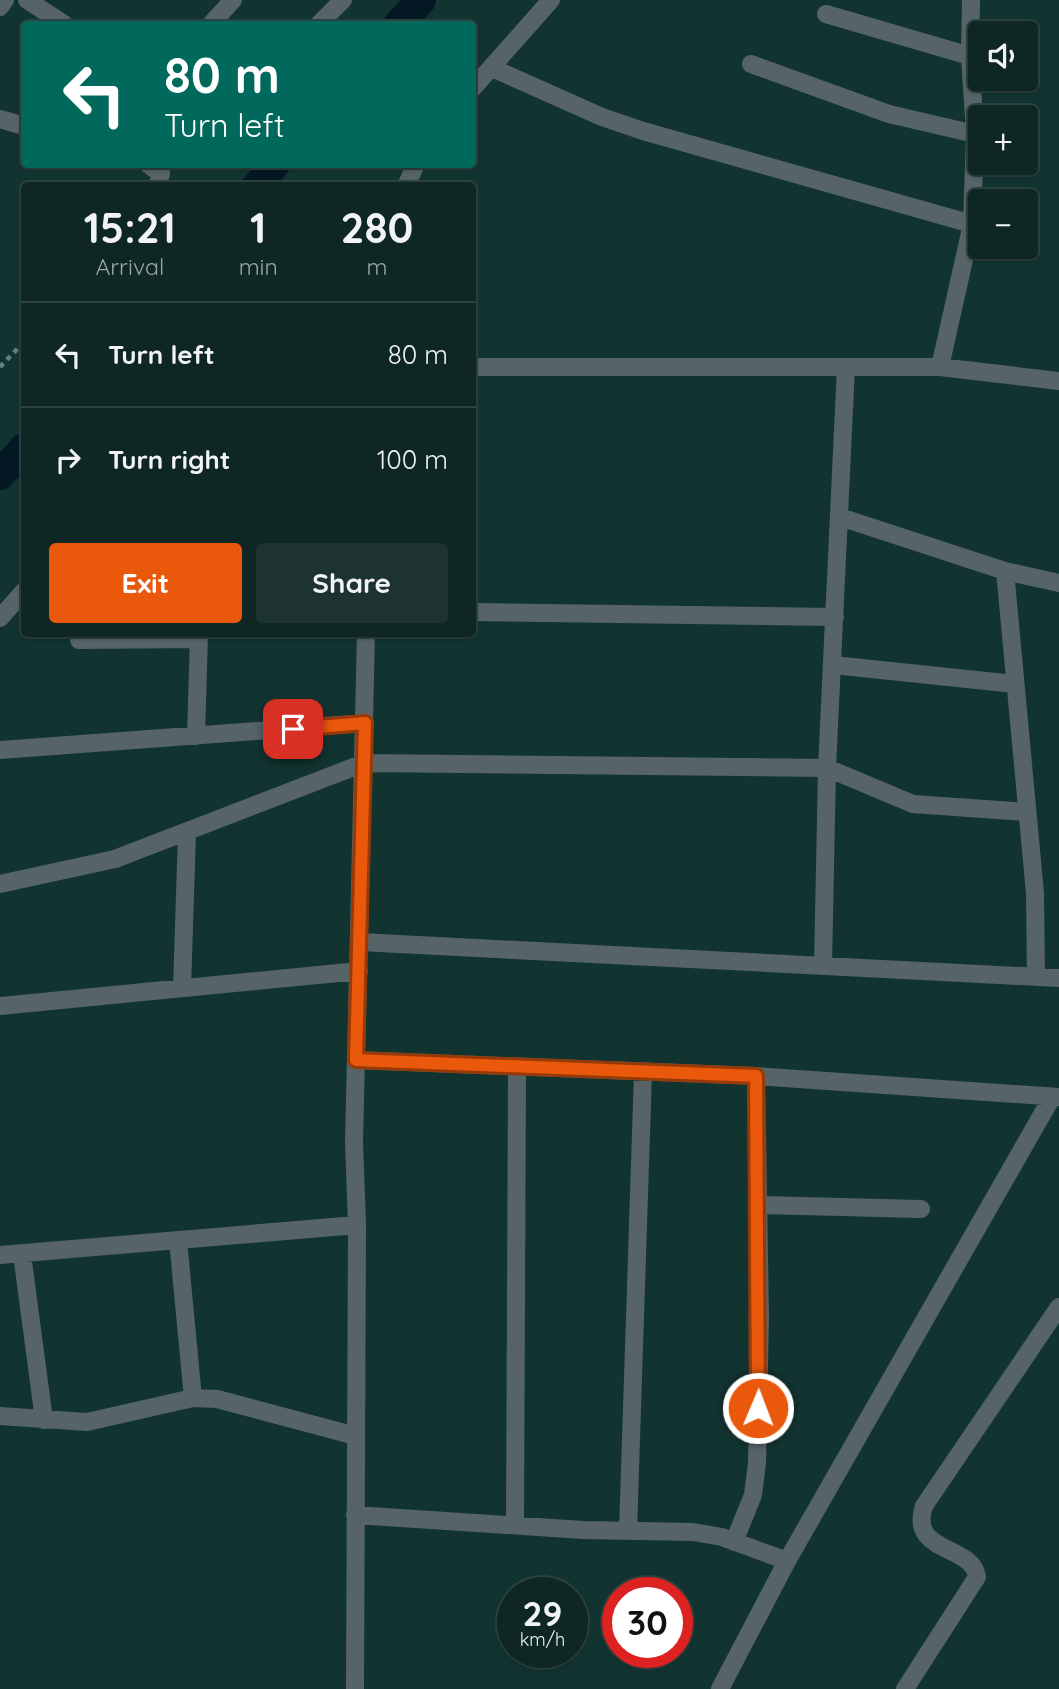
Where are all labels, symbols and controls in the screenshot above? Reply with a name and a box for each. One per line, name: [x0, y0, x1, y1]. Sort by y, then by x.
map controls: [968, 21, 1038, 259]
button: sound: [968, 21, 1038, 91]
text: 80 m: [164, 44, 280, 105]
icon: left: [49, 49, 140, 140]
text: Turn left: [164, 105, 285, 145]
button: +: [968, 105, 1038, 175]
button: −: [968, 189, 1038, 259]
text: 15:21: [84, 201, 176, 254]
text: 1: [250, 201, 266, 254]
text: 280: [341, 201, 413, 254]
text: Arrival: [95, 252, 164, 281]
text: min: [239, 252, 278, 281]
text: m: [366, 252, 387, 281]
icon: left: [49, 336, 87, 374]
text: Turn left: [108, 338, 215, 371]
text: 80 m: [388, 338, 448, 371]
icon: right: [49, 441, 87, 479]
text: Turn right: [108, 443, 230, 476]
text: 100 m: [377, 443, 448, 476]
button: Exit: [49, 543, 242, 623]
button: Share: [256, 543, 448, 623]
pin: [263, 699, 323, 759]
icon: arrive: [274, 710, 312, 748]
position arrow: [721, 1371, 795, 1445]
speed limit sign: 30: [602, 1577, 693, 1668]
text: 29: [523, 1591, 562, 1635]
text: km/h: [520, 1628, 565, 1651]

